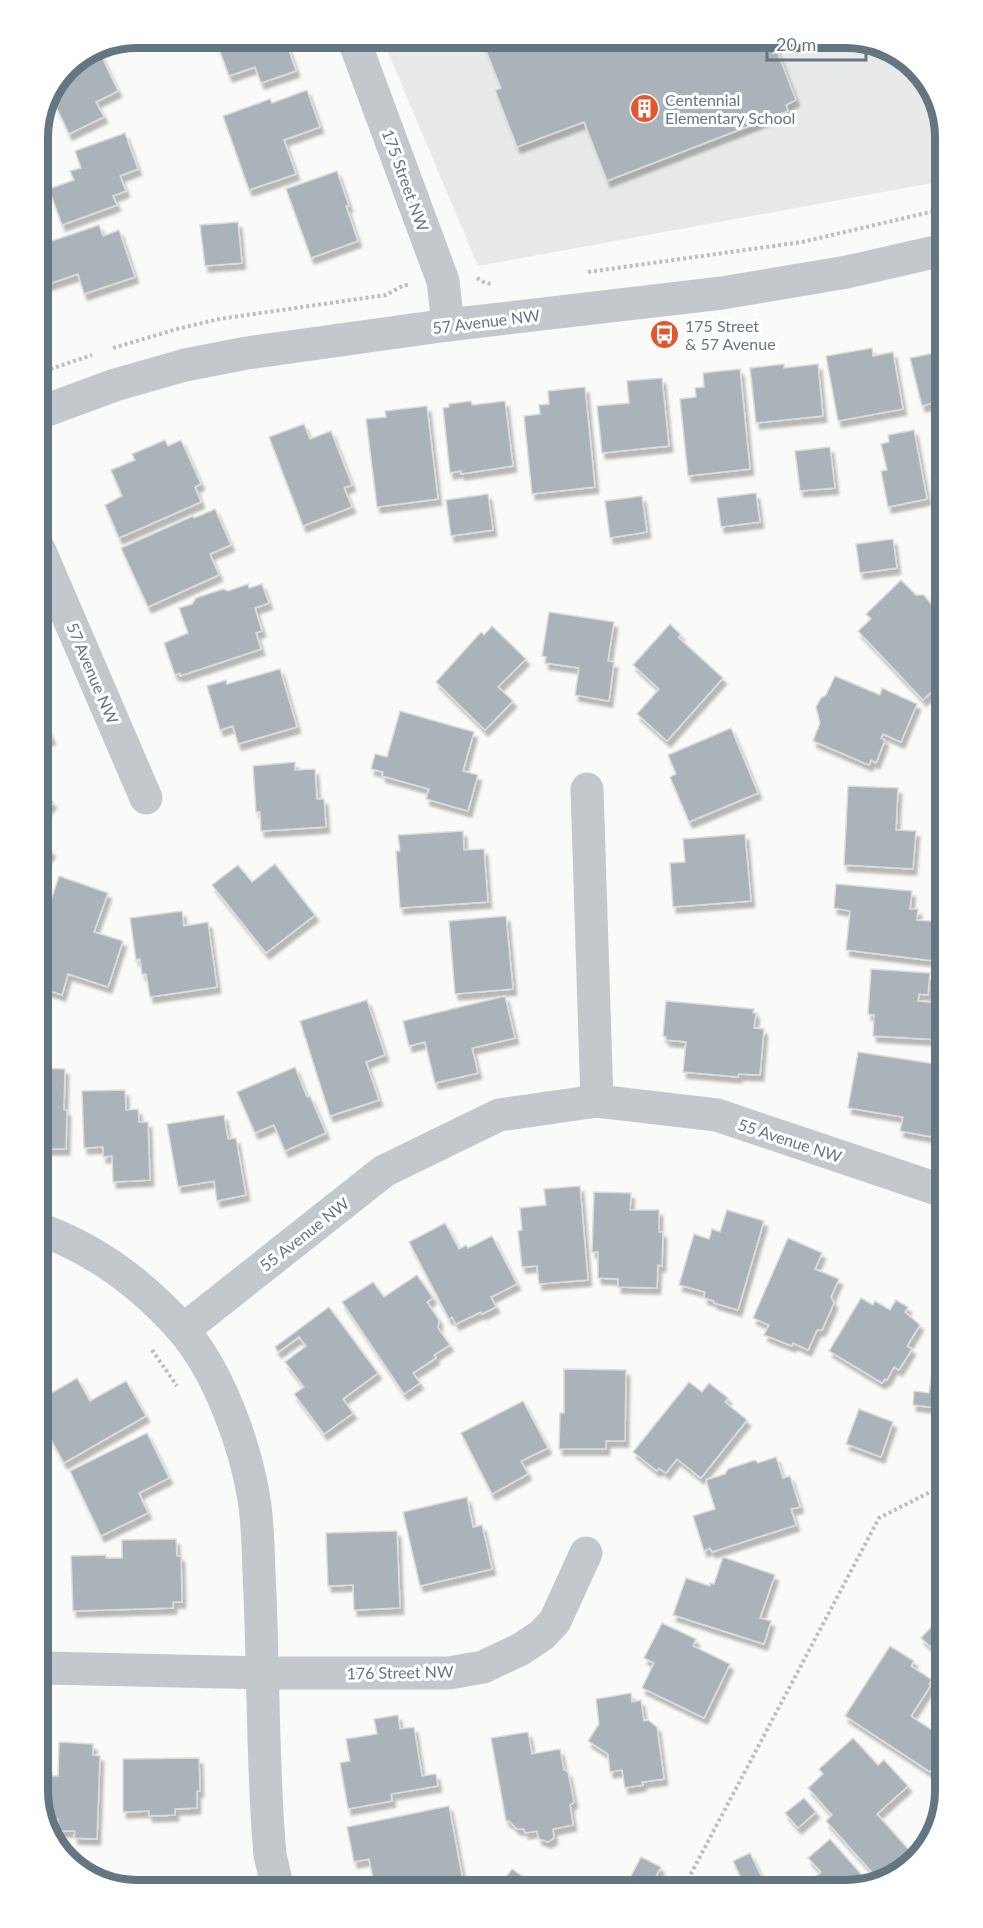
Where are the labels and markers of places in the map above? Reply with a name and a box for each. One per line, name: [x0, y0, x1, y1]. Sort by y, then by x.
place label: Centennial Elementary School: [665, 90, 795, 127]
building icon: Centennial Elementary School: [628, 92, 660, 124]
place label: 175 Street & 57 Avenue: [685, 316, 776, 353]
bus stop icon: 175 Street & 57 Avenue: [648, 318, 680, 350]

